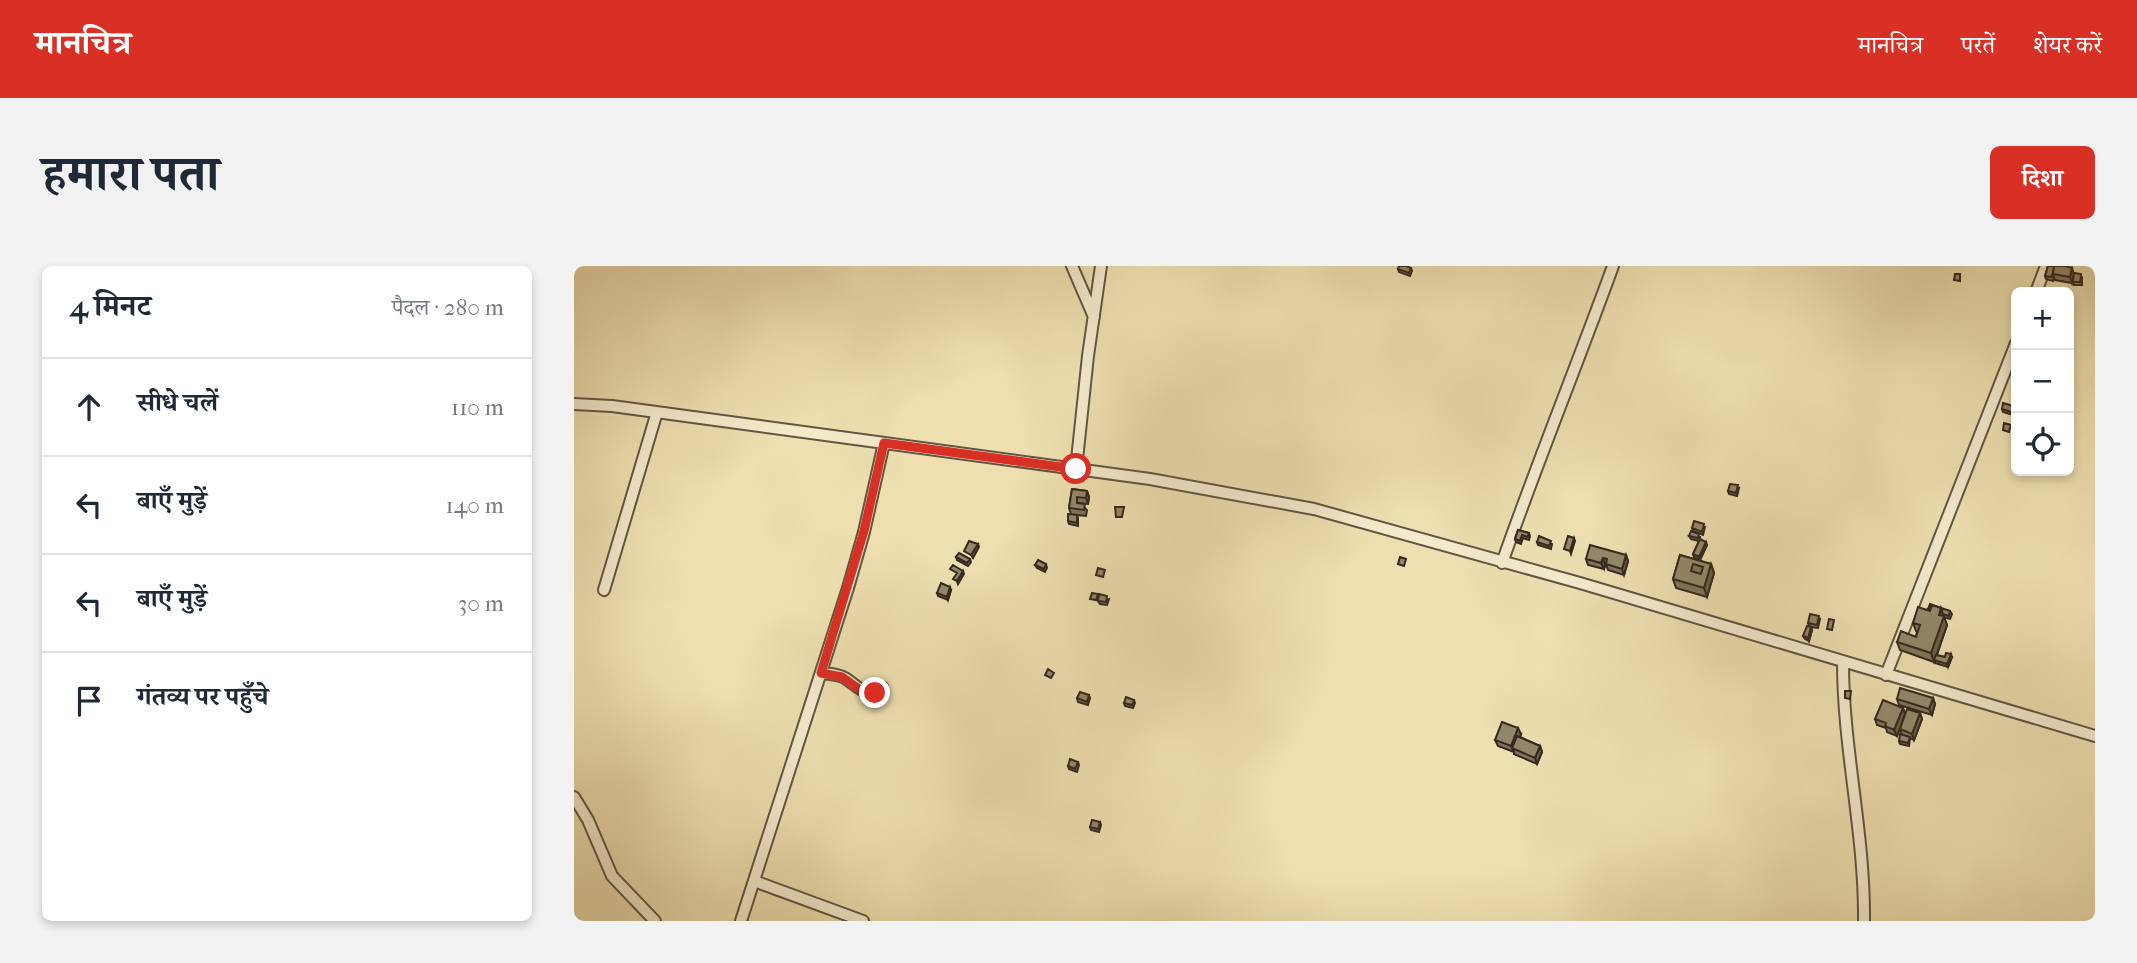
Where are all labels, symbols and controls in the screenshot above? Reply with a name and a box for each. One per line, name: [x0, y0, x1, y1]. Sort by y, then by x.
text: मानचित्र: [35, 24, 131, 63]
text: मानचित्र: [1858, 31, 1923, 59]
text: परतें: [1961, 31, 1995, 59]
text: शेयर करें: [2033, 31, 2102, 59]
text: हमारा पता: [42, 145, 219, 203]
button: दिशा: [1990, 146, 2095, 219]
map controls: [2011, 287, 2074, 476]
button: +: [2011, 287, 2074, 350]
text: 4 मिनट: [70, 289, 151, 324]
text: पैदल · 280 m: [392, 294, 504, 321]
button: −: [2011, 350, 2074, 413]
text: सीधे चलें: [137, 387, 218, 418]
icon: ahead: [70, 388, 108, 426]
text: 110 m: [451, 394, 504, 421]
button: locate: [2011, 413, 2074, 476]
route start: [1060, 453, 1091, 484]
text: बाएँ मुड़ें: [137, 485, 207, 516]
icon: left: [70, 486, 108, 524]
text: 140 m: [445, 492, 504, 519]
text: बाएँ मुड़ें: [137, 583, 207, 614]
icon: left: [70, 584, 108, 622]
text: 30 m: [458, 590, 504, 617]
route end: [859, 677, 890, 708]
text: गंतव्य पर पहुँचे: [137, 681, 268, 712]
icon: arrive: [70, 682, 108, 720]

